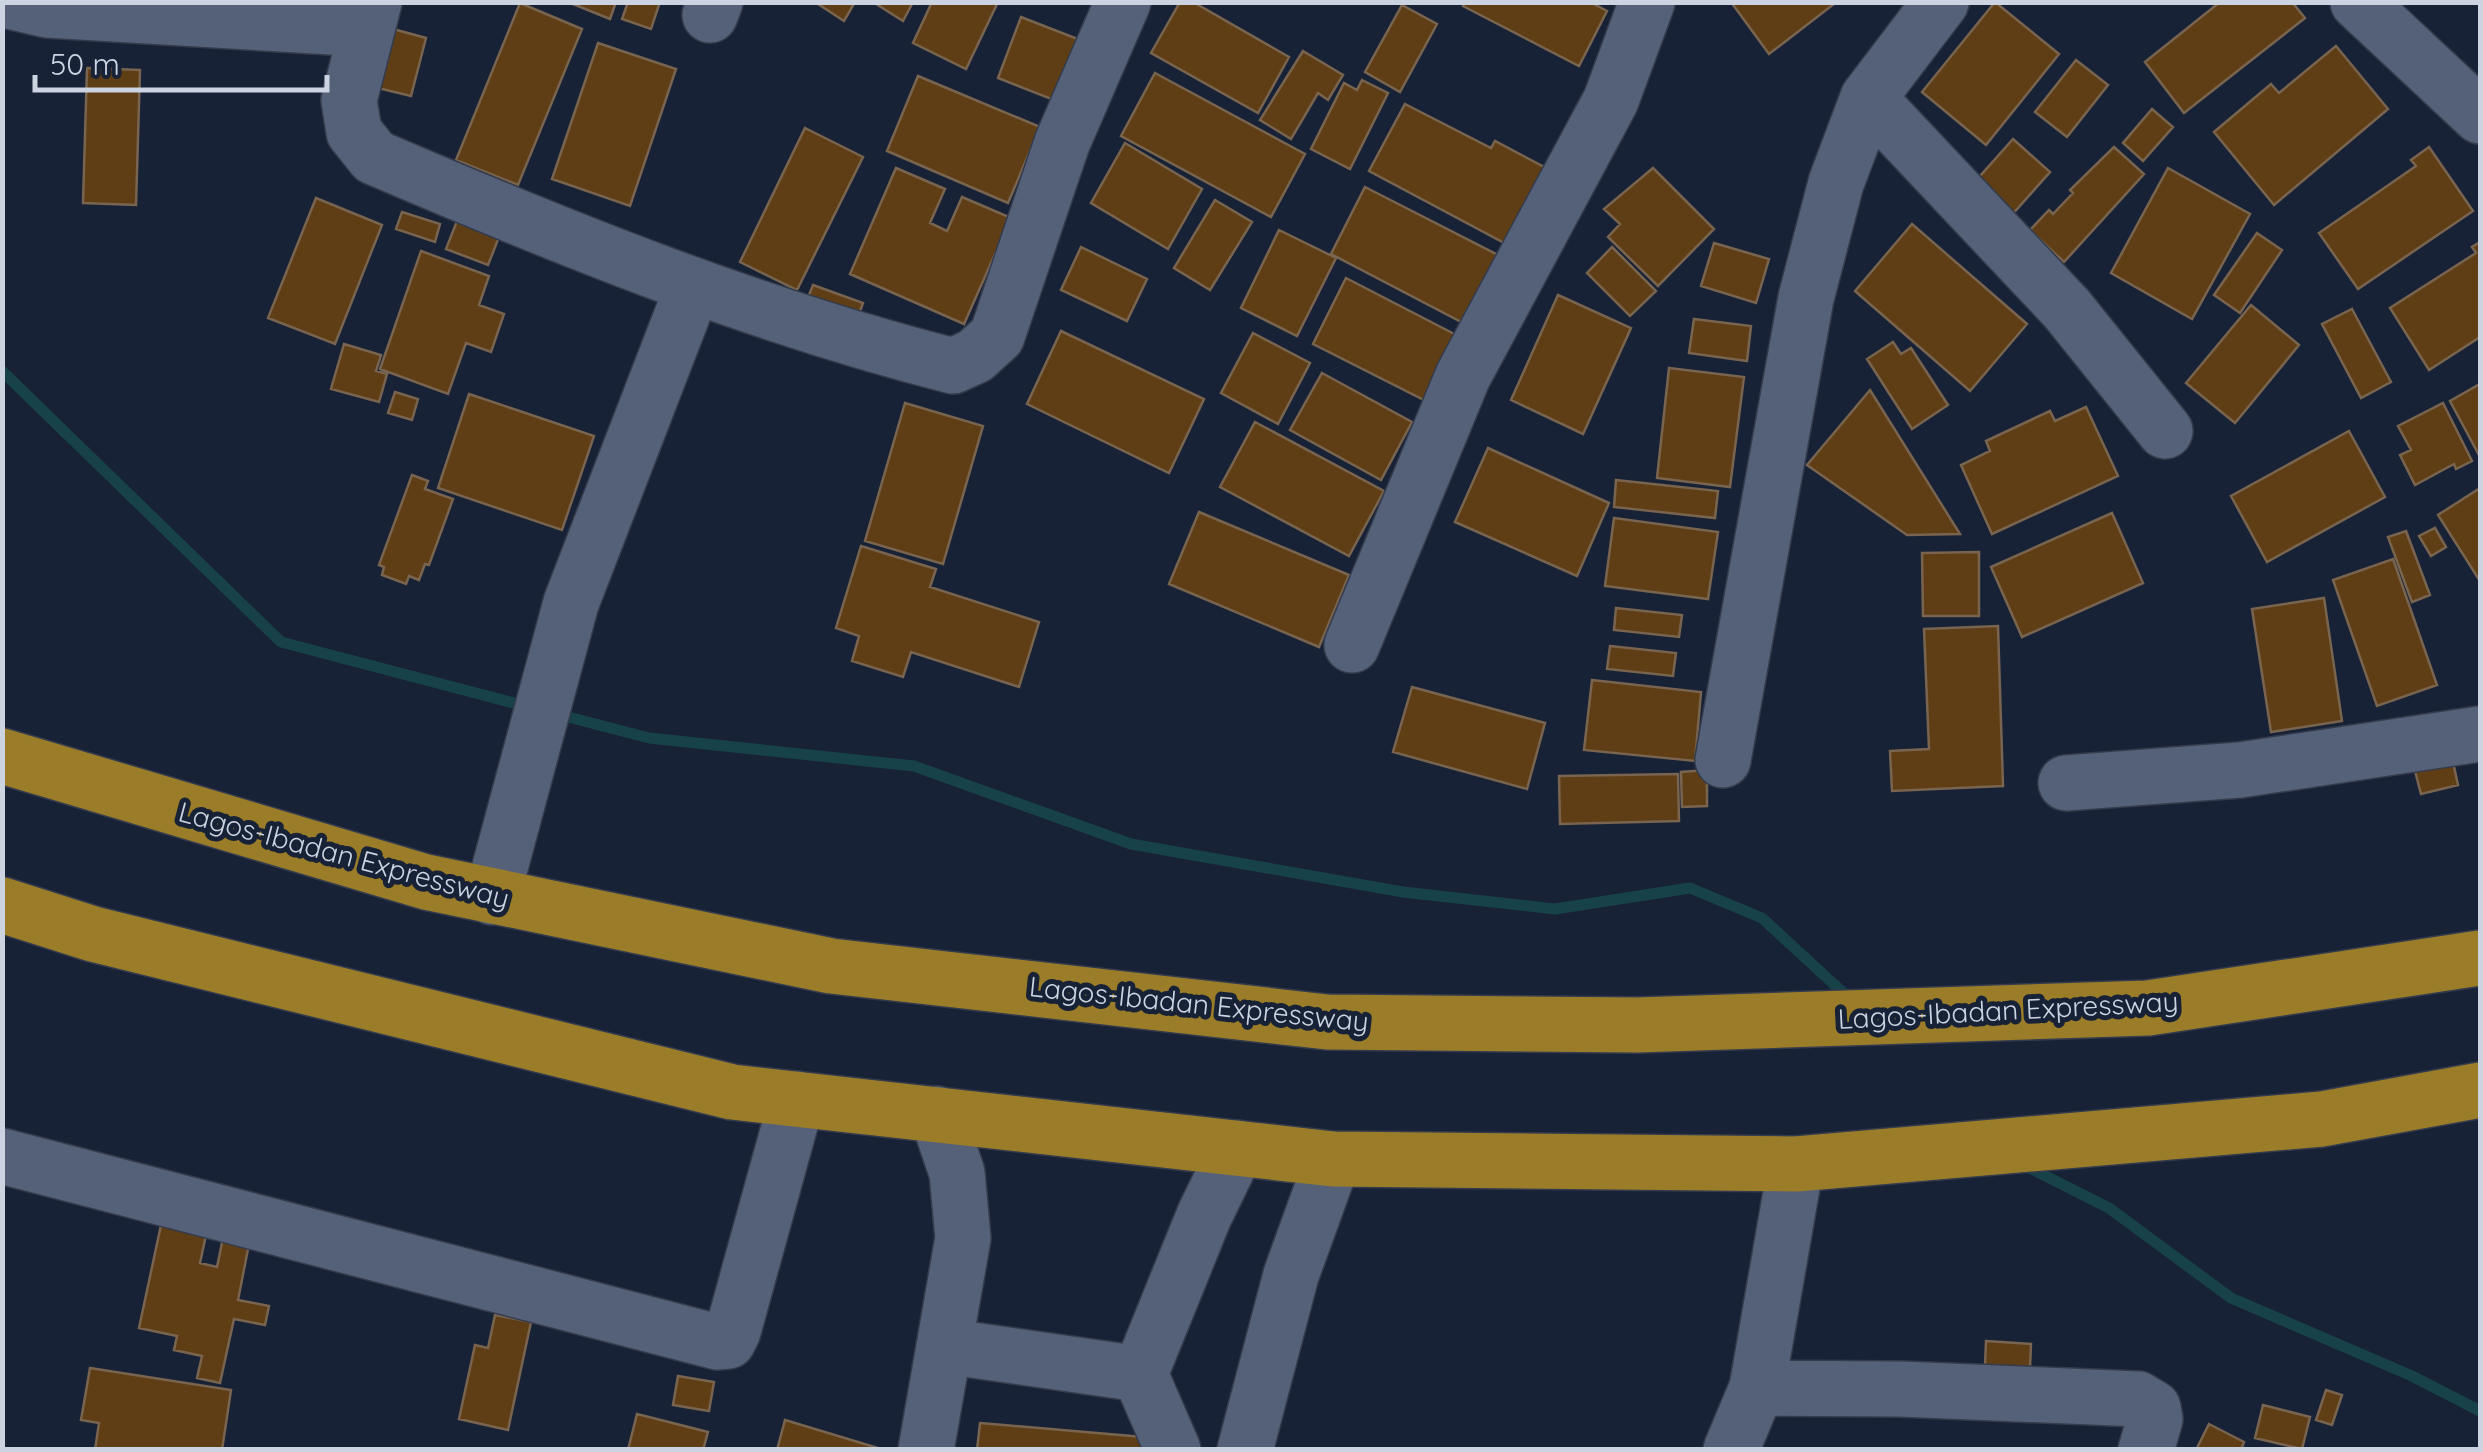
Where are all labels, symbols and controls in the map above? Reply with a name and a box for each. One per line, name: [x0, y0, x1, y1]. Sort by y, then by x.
scale bar: [35, 30, 328, 92]
text: 50 m: [50, 45, 120, 83]
street label: Lagos-Ibadan Expressway: [175, 793, 513, 916]
street label: Lagos-Ibadan Expressway: [1028, 968, 1371, 1039]
street label: Lagos-Ibadan Expressway: [1837, 983, 2179, 1036]

